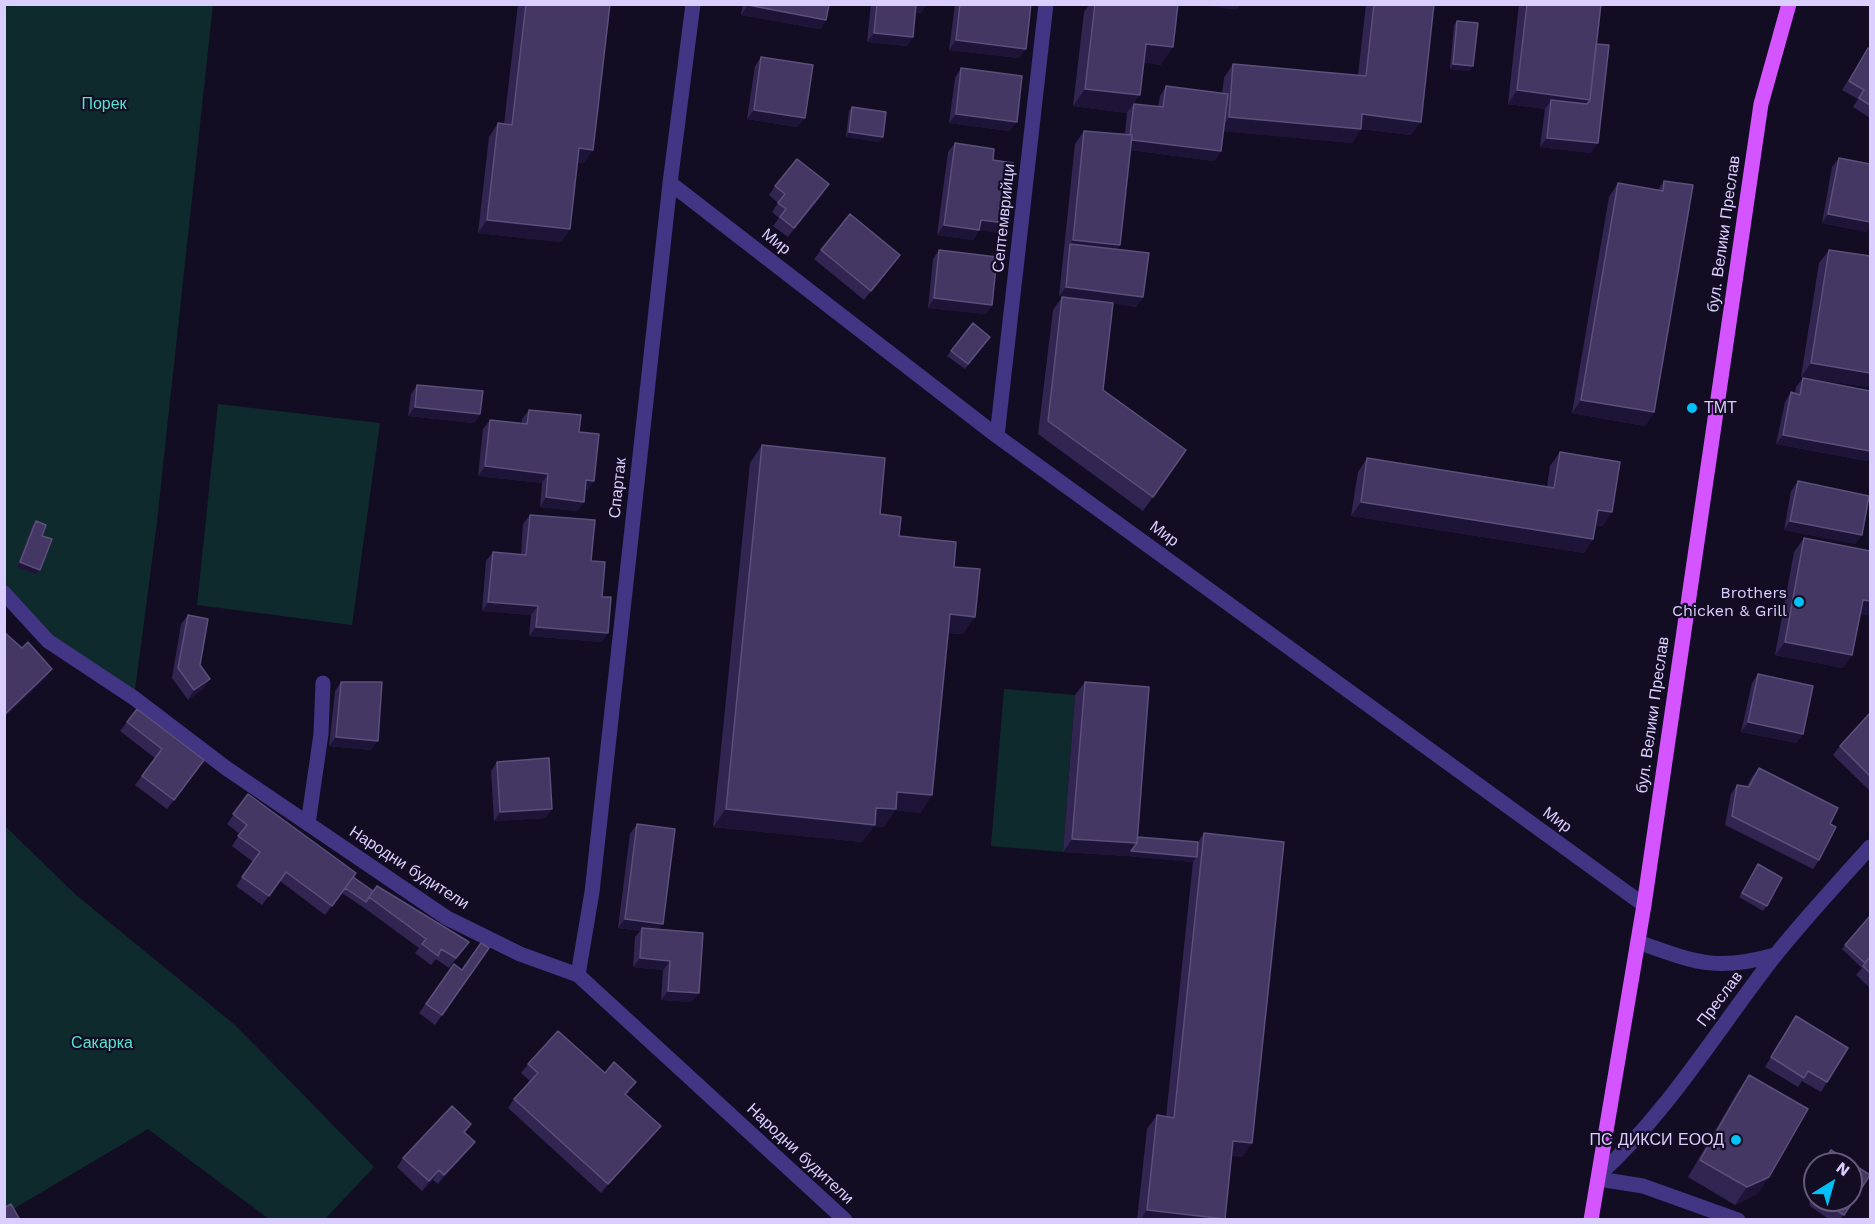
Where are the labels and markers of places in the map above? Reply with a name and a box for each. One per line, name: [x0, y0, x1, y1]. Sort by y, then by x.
place label: ТМТ: [1704, 398, 1737, 418]
marker: ТМТ: [1685, 401, 1699, 415]
place label: Brothers Chicken & Grill: [1672, 583, 1787, 621]
marker: Brothers Chicken & Grill: [1792, 595, 1806, 609]
place label: ПС ДИКСИ ЕООД: [1589, 1130, 1724, 1150]
marker: ПС ДИКСИ ЕООД: [1729, 1133, 1743, 1147]

